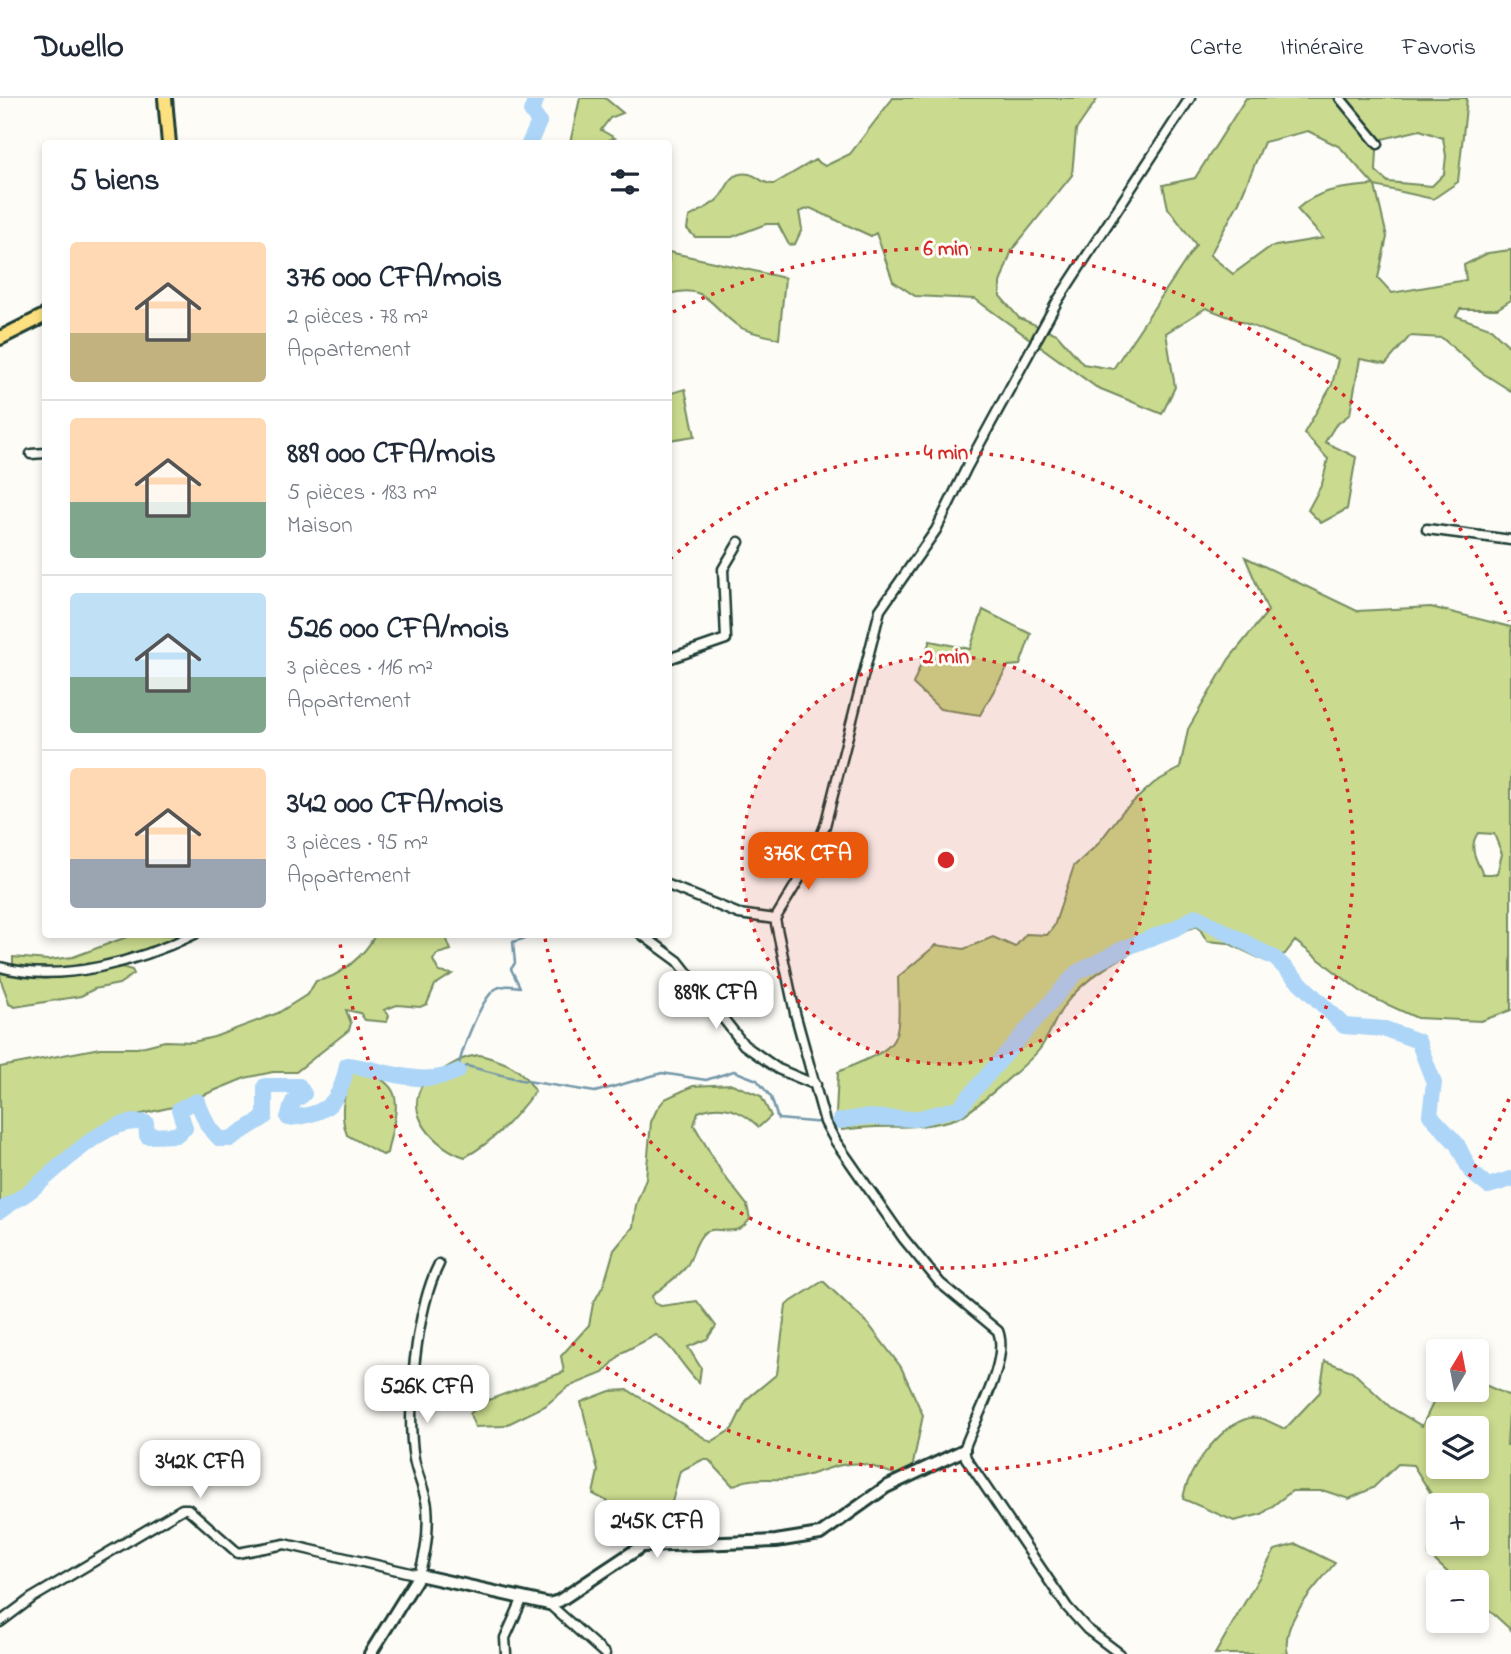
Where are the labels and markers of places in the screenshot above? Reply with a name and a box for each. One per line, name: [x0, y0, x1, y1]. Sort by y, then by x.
pin: 376K CFA: [736, 832, 880, 892]
centre of rings: [934, 848, 958, 872]
pin: 889K CFA: [644, 972, 788, 1031]
pin: 526K CFA: [355, 1366, 499, 1425]
pin: 342K CFA: [128, 1440, 272, 1500]
pin: 245K CFA: [585, 1500, 729, 1560]

